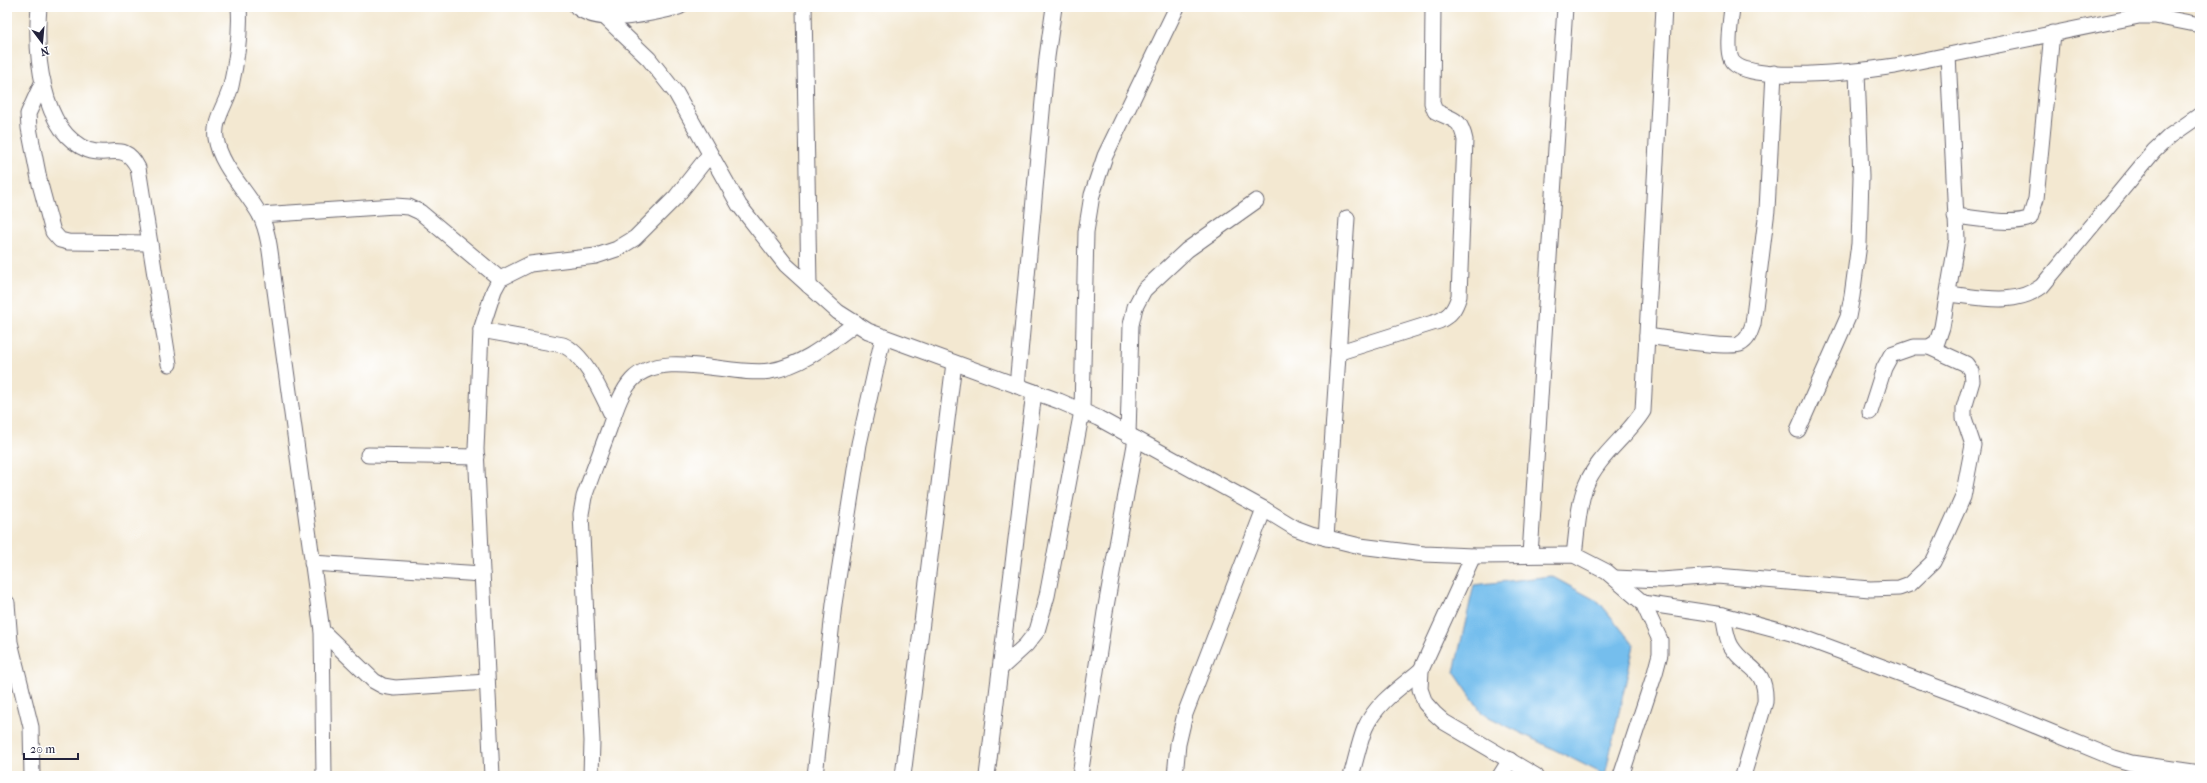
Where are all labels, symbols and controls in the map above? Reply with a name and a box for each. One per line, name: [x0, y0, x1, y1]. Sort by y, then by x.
north arrow: [22, 22, 62, 62]
text: N: [38, 44, 50, 59]
scale bar: [24, 735, 78, 761]
text: 20 m: [30, 742, 55, 756]

